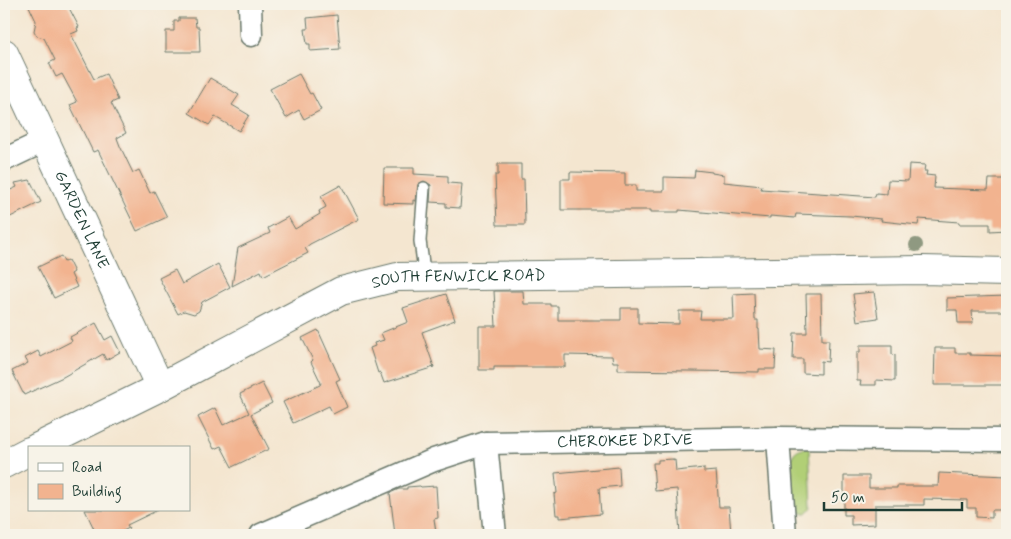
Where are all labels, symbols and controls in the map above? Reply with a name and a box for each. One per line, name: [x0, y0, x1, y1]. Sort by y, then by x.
street label: GARDEN LANE: [50, 167, 114, 272]
street label: SOUTH FENWICK ROAD: [369, 265, 546, 294]
street label: CHEROKEE DRIVE: [557, 429, 693, 452]
legend: [28, 446, 190, 512]
text: Road: [72, 458, 102, 478]
scale bar: [824, 479, 961, 511]
text: Building: [72, 482, 122, 503]
text: 50 m: [831, 488, 865, 508]

